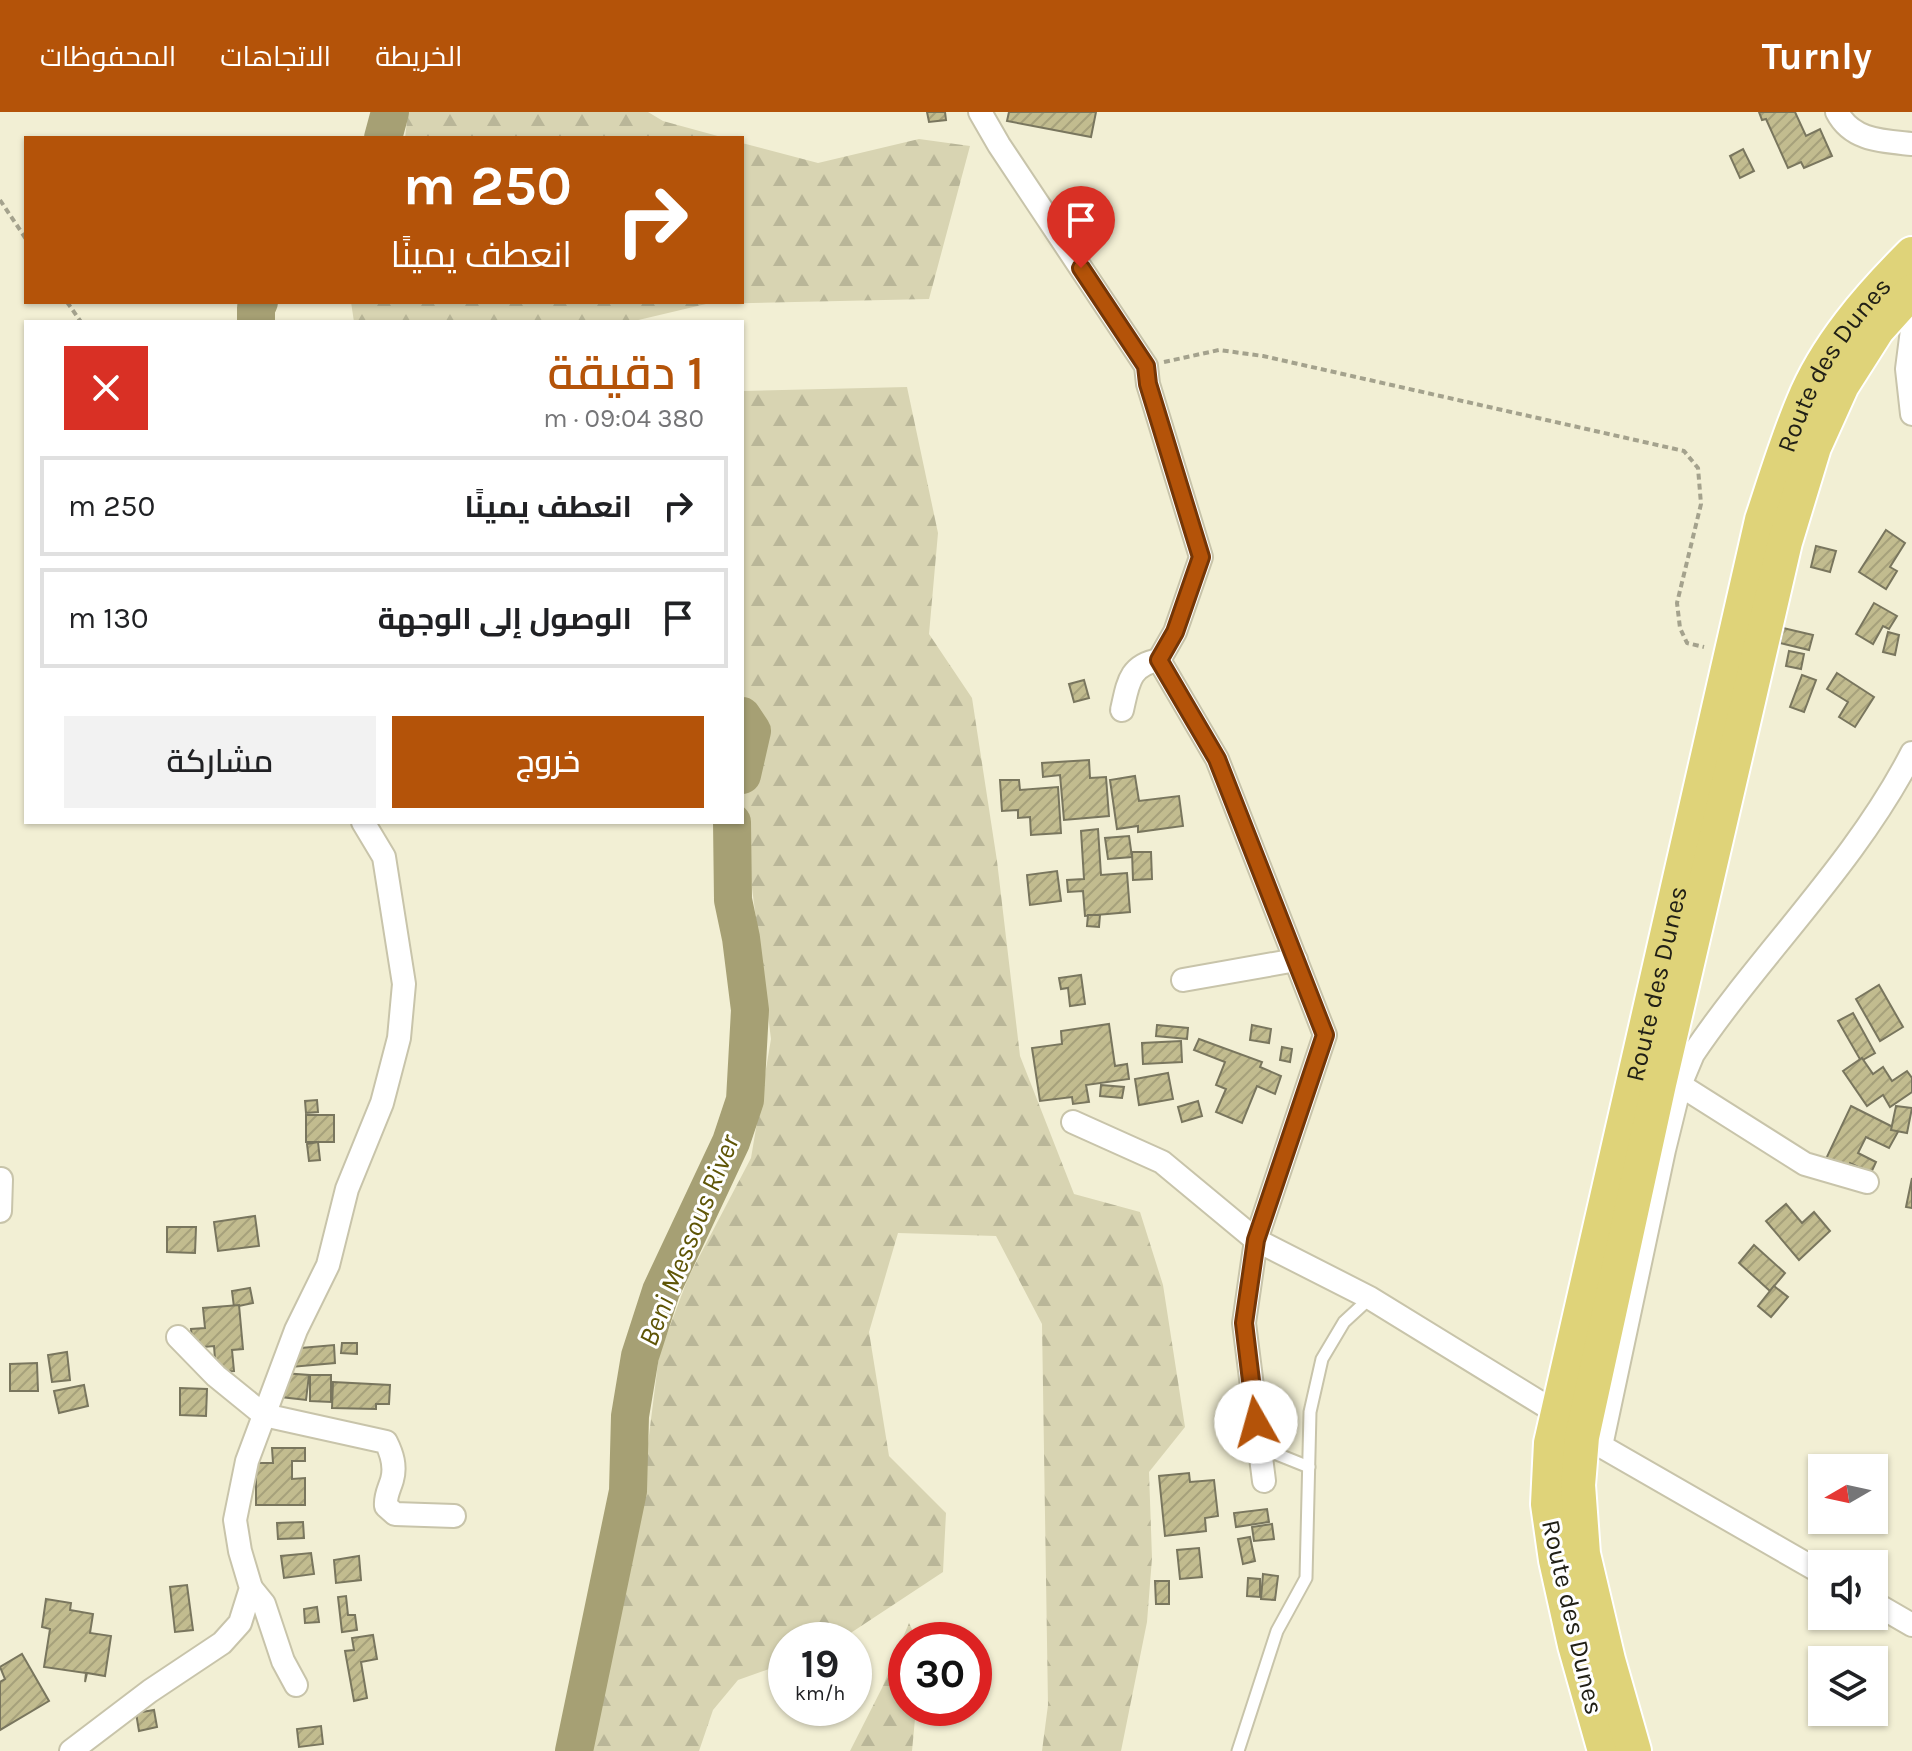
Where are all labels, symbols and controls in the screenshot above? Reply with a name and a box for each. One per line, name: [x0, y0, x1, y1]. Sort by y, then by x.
text: Turnly: [1762, 34, 1872, 79]
text: المحفوظات: [40, 40, 176, 73]
text: الاتجاهات: [220, 40, 331, 73]
text: الخريطة: [375, 40, 463, 73]
text: 250 m: [403, 153, 572, 218]
icon: right: [600, 168, 704, 272]
pin: [1047, 186, 1115, 268]
icon: arrive: [1059, 198, 1103, 242]
text: انعطف يمينًا: [391, 234, 572, 276]
street label: Route des Dunes: [1771, 271, 1898, 456]
text: 1 دقيقة: [547, 345, 704, 401]
button: close: [64, 346, 148, 430]
text: 380 m · 09:04: [543, 403, 704, 434]
icon: right: [656, 484, 700, 528]
text: 250 m: [68, 488, 155, 524]
text: انعطف يمينًا: [464, 489, 632, 525]
icon: arrive: [656, 596, 700, 640]
text: 130 m: [68, 600, 149, 636]
text: الوصول إلى الوجهة: [378, 601, 632, 637]
button: مشاركة: [64, 716, 376, 808]
button: خروج: [392, 716, 704, 808]
street label: Route des Dunes: [1619, 883, 1694, 1085]
water label: Beni Messous River: [631, 1129, 746, 1351]
position arrow: [1214, 1380, 1298, 1464]
north arrow: [1808, 1454, 1888, 1534]
map controls: [1808, 1454, 1888, 1726]
street label: Route des Dunes: [1535, 1516, 1610, 1718]
button: sound: [1808, 1550, 1888, 1630]
speed limit sign: 30: [888, 1622, 992, 1726]
text: 19: [801, 1640, 839, 1687]
button: layers: [1808, 1646, 1888, 1726]
text: km/h: [795, 1682, 845, 1705]

